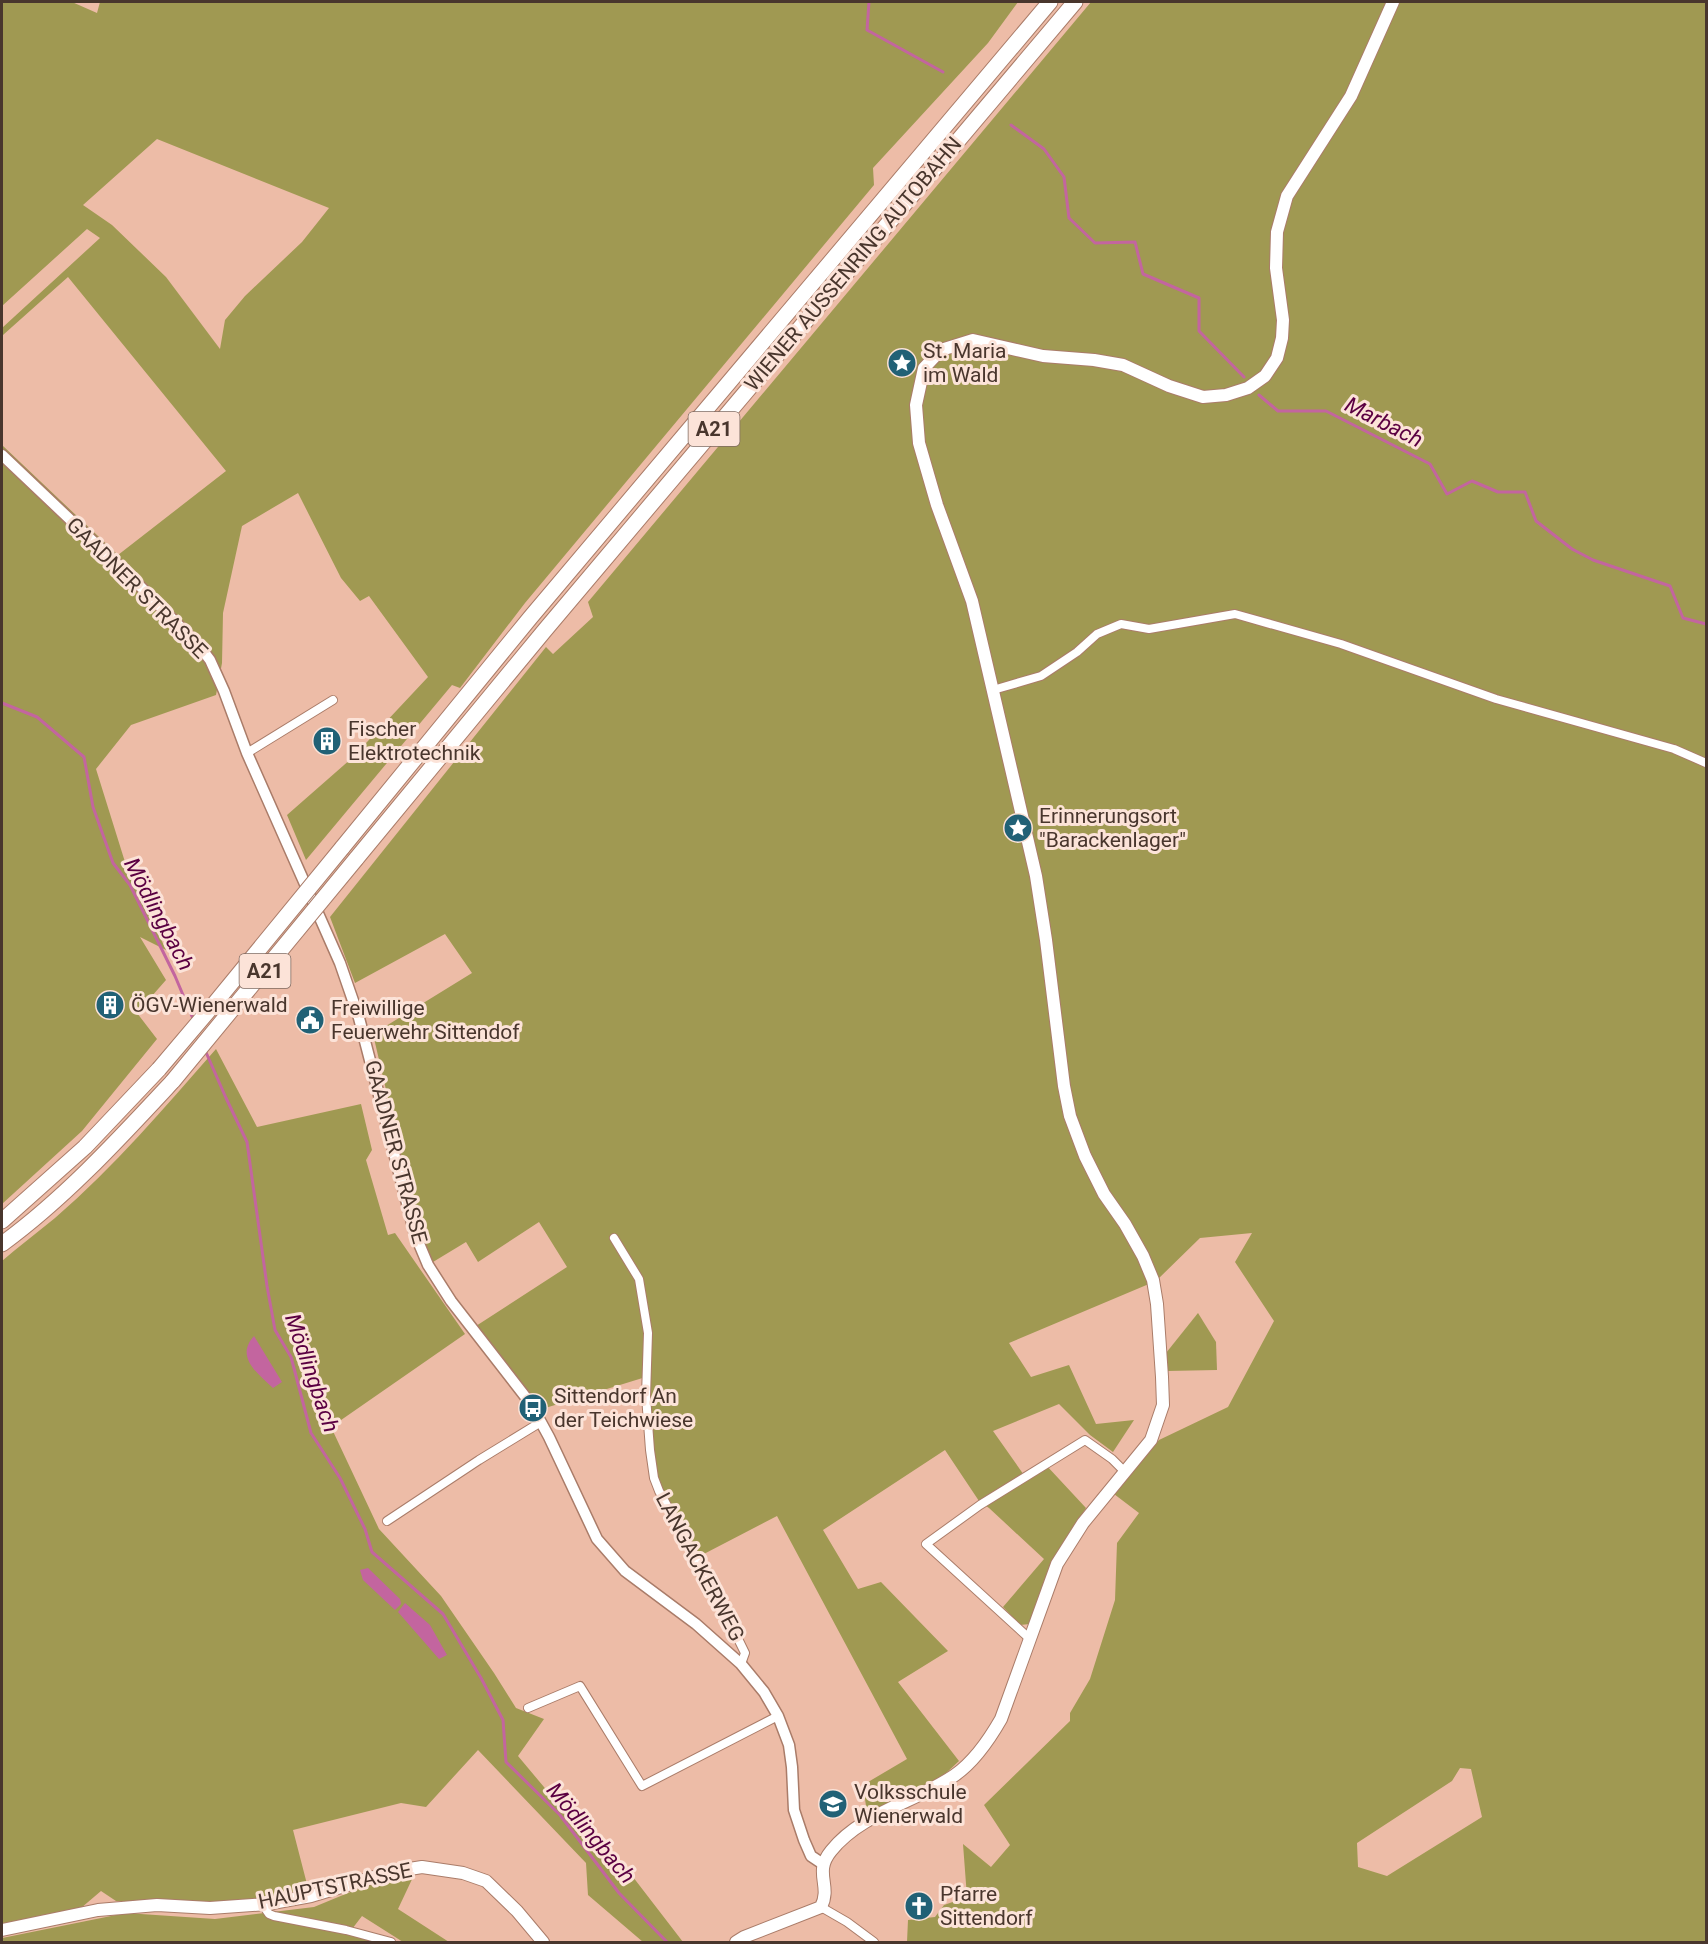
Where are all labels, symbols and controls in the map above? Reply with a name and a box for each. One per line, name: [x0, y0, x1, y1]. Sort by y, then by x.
street label: WIENER AUSSENRING AUTOBAHN: [740, 132, 966, 396]
place label: St. Maria im Wald: [923, 339, 1007, 387]
place icon: St. Maria im Wald: [886, 347, 918, 379]
water label: Marbach: [1341, 392, 1427, 452]
road number: A21: [688, 412, 740, 446]
street label: GAADNER STRASSE: [62, 513, 212, 663]
place label: Fischer Elektrotechnik: [348, 717, 481, 765]
building icon: Fischer Elektrotechnik: [311, 725, 343, 757]
place label: Erinnerungsort "Barackenlager": [1039, 804, 1186, 852]
place icon: Erinnerungsort "Barackenlager": [1002, 812, 1034, 844]
water label: Mödlingbach: [119, 854, 199, 974]
road number: A21: [240, 954, 290, 988]
building icon: ÖGV-Wienerwald: [94, 989, 126, 1021]
place label: ÖGV-Wienerwald: [131, 993, 288, 1017]
place label: Freiwillige Feuerwehr Sittendof: [331, 996, 520, 1044]
public building icon: Freiwillige Feuerwehr Sittendof: [294, 1004, 326, 1036]
street label: GAADNER STRASSE: [360, 1058, 432, 1246]
water label: Mödlingbach: [280, 1311, 344, 1435]
place label: Sittendorf An der Teichwiese: [554, 1384, 693, 1432]
bus stop icon: Sittendorf An der Teichwiese: [517, 1392, 549, 1424]
street label: LANGACKERWEG: [651, 1489, 749, 1645]
water label: Mödlingbach: [542, 1778, 640, 1888]
place label: Volksschule Wienerwald: [854, 1780, 967, 1828]
school or university icon: Volksschule Wienerwald: [817, 1788, 849, 1820]
street label: HAUPTSTRASSE: [256, 1858, 414, 1914]
place label: Pfarre Sittendorf: [940, 1882, 1033, 1930]
church icon: Pfarre Sittendorf: [903, 1890, 935, 1922]

